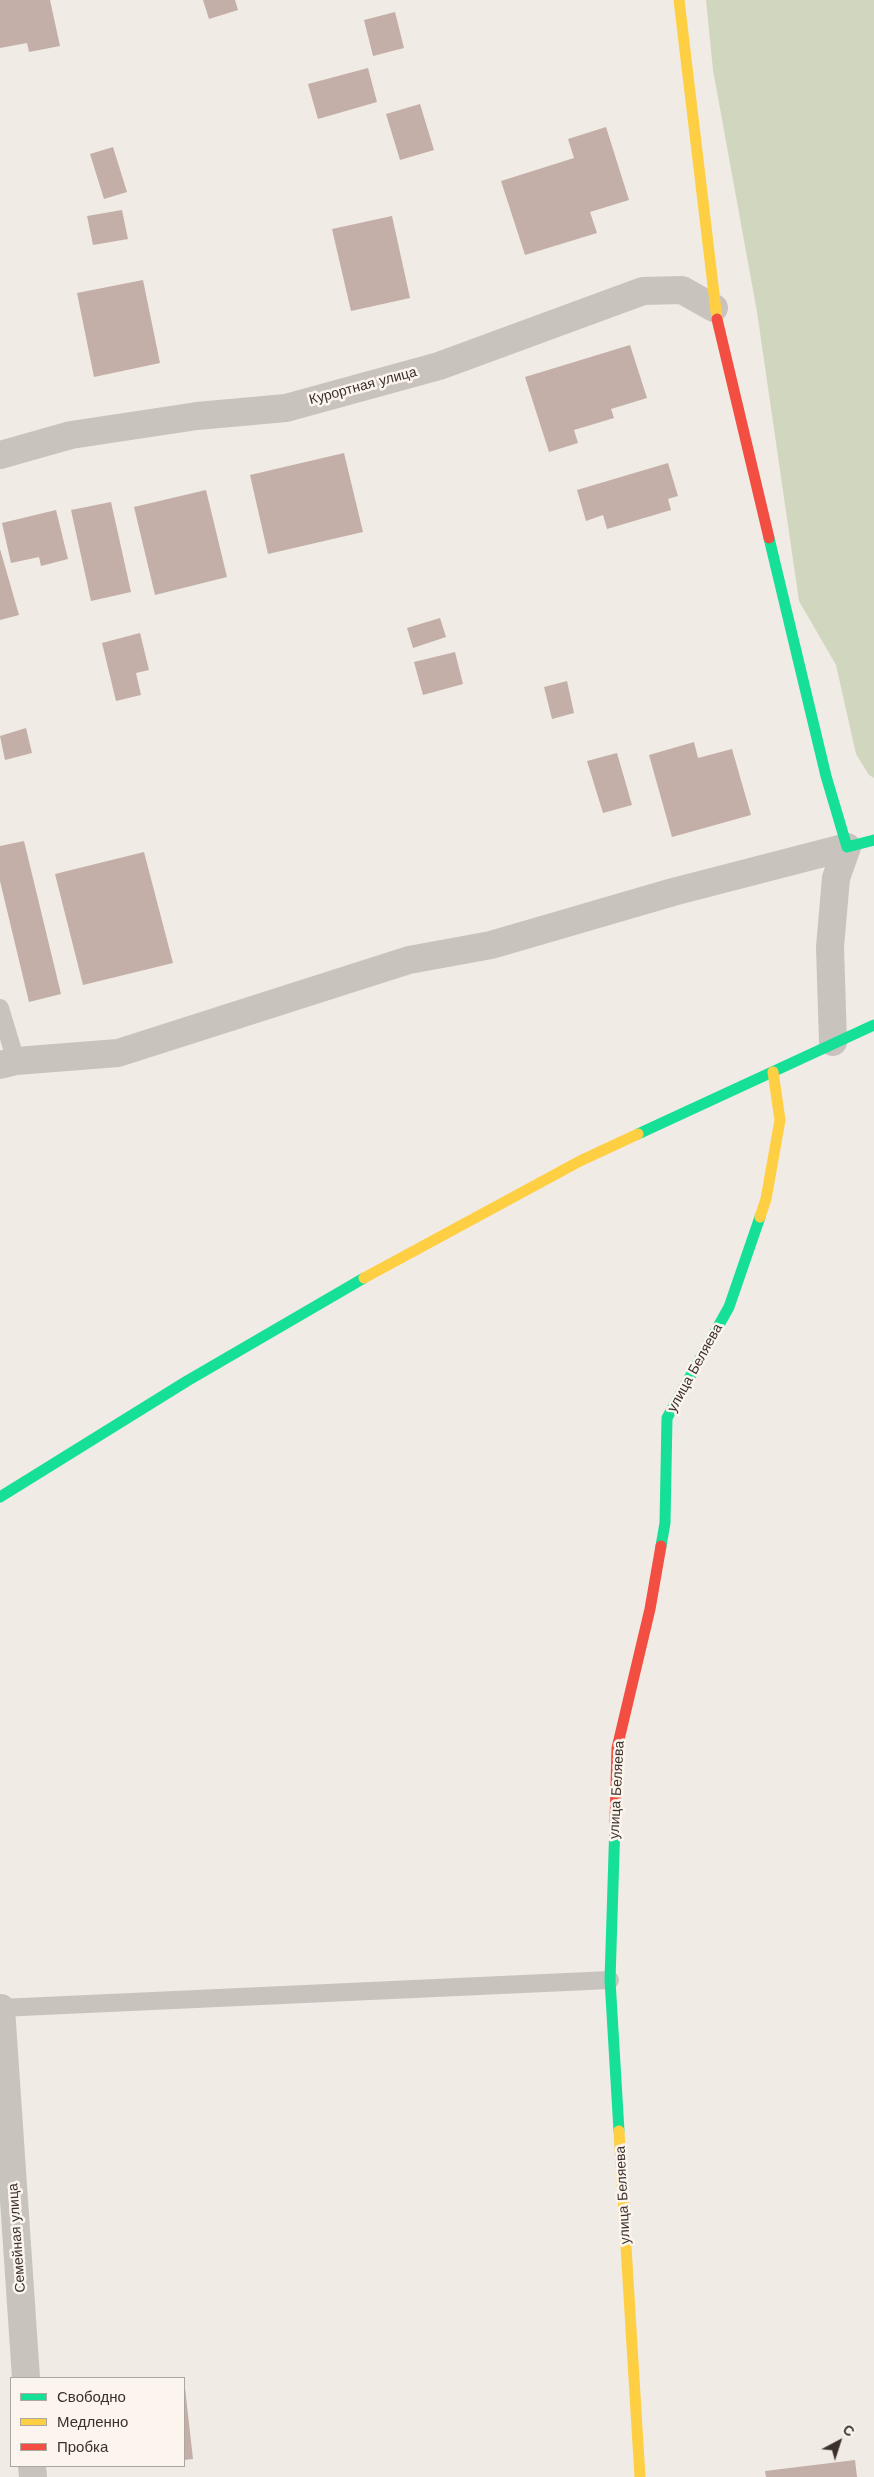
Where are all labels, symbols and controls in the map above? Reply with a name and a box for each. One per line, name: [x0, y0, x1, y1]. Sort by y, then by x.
street label: Курортная улица: [307, 364, 419, 408]
street label: улица Беляева: [664, 1321, 726, 1415]
street label: улица Беляева: [606, 1740, 628, 1840]
street label: улица Беляева: [612, 2145, 634, 2245]
street label: Семейная улица: [5, 2183, 29, 2293]
legend: [10, 2377, 185, 2467]
text: Свободно: [57, 2388, 126, 2406]
text: Медленно: [57, 2413, 128, 2431]
north arrow: [814, 2417, 864, 2467]
text: С: [840, 2421, 858, 2440]
text: Пробка: [57, 2438, 108, 2456]

